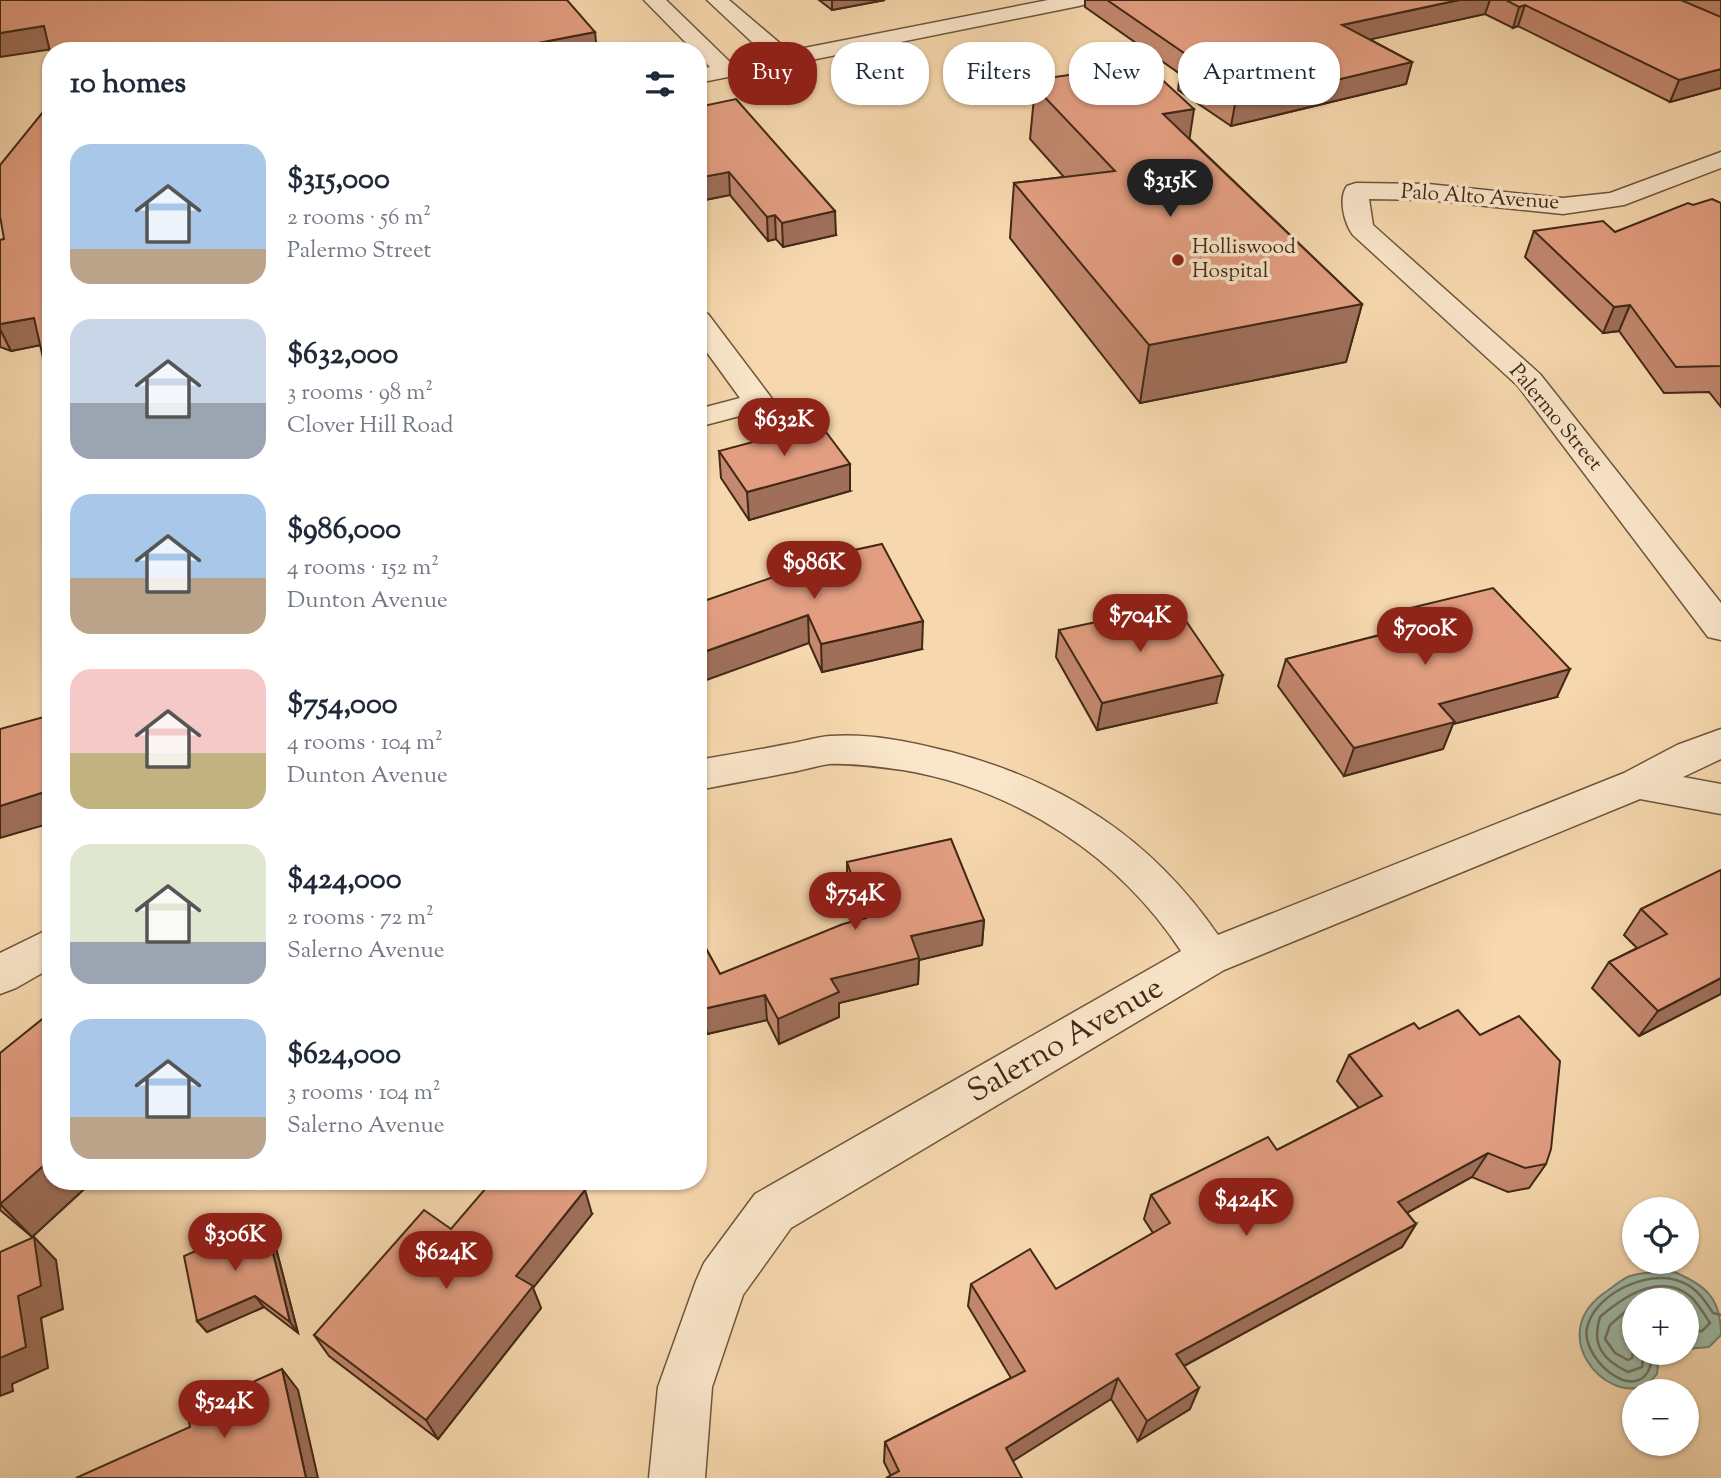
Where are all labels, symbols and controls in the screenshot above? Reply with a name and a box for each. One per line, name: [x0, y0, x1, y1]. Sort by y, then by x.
chip: Buy: [728, 42, 817, 105]
chip: Rent: [831, 42, 929, 105]
chip: Filters: [943, 42, 1055, 105]
chip: New: [1069, 42, 1164, 105]
chip: Apartment: [1178, 42, 1340, 105]
text: 10 homes: [70, 63, 186, 106]
icon: filters: [641, 65, 679, 103]
text: $315,000: [287, 159, 390, 202]
pin: $315K: [1121, 160, 1219, 219]
text: $315K: [1143, 165, 1197, 198]
icon: home: [126, 172, 210, 256]
street label: Palo Alto Avenue: [1400, 177, 1560, 219]
text: 2 rooms · 56 m²: [287, 202, 431, 235]
place label: Holliswood Hospital: [1192, 233, 1296, 287]
text: Palermo Street: [287, 235, 431, 268]
marker: Holliswood Hospital: [1170, 252, 1186, 268]
text: $632,000: [287, 334, 398, 377]
icon: home: [126, 347, 210, 431]
street label: Palermo Street: [1501, 358, 1609, 478]
text: 3 rooms · 98 m²: [287, 377, 433, 410]
pin: $632K: [735, 398, 833, 458]
text: $632K: [754, 404, 814, 437]
text: Clover Hill Road: [287, 410, 453, 443]
text: $986,000: [287, 509, 401, 552]
icon: home: [126, 522, 210, 606]
pin: $986K: [765, 542, 863, 601]
text: $986K: [782, 547, 846, 580]
text: 4 rooms · 152 m²: [287, 552, 439, 585]
text: Dunton Avenue: [287, 585, 448, 618]
pin: $704K: [1091, 594, 1189, 654]
text: $704K: [1109, 600, 1171, 633]
pin: $700K: [1376, 608, 1474, 667]
text: $700K: [1393, 613, 1457, 646]
text: $754,000: [287, 684, 398, 727]
icon: home: [126, 697, 210, 781]
text: 4 rooms · 104 m²: [287, 727, 443, 760]
text: Dunton Avenue: [287, 760, 448, 793]
text: $424,000: [287, 859, 402, 902]
icon: home: [126, 872, 210, 956]
pin: $754K: [806, 872, 904, 932]
text: $754K: [825, 878, 885, 911]
text: 2 rooms · 72 m²: [287, 902, 434, 935]
text: Salerno Avenue: [287, 935, 445, 968]
street label: Salerno Avenue: [960, 966, 1172, 1116]
text: $624,000: [287, 1034, 401, 1077]
icon: home: [126, 1047, 210, 1131]
text: 3 rooms · 104 m²: [287, 1077, 441, 1110]
text: Salerno Avenue: [287, 1110, 445, 1143]
pin: $424K: [1197, 1178, 1295, 1238]
text: $424K: [1215, 1184, 1277, 1217]
map controls: [1622, 1197, 1699, 1456]
button: locate: [1622, 1197, 1699, 1274]
pin: $306K: [186, 1214, 284, 1273]
text: $306K: [204, 1219, 266, 1252]
pin: $624K: [397, 1232, 495, 1291]
text: $624K: [415, 1237, 477, 1270]
button: +: [1622, 1288, 1699, 1365]
button: −: [1622, 1379, 1699, 1456]
pin: $524K: [175, 1380, 273, 1440]
text: $524K: [194, 1386, 254, 1419]

